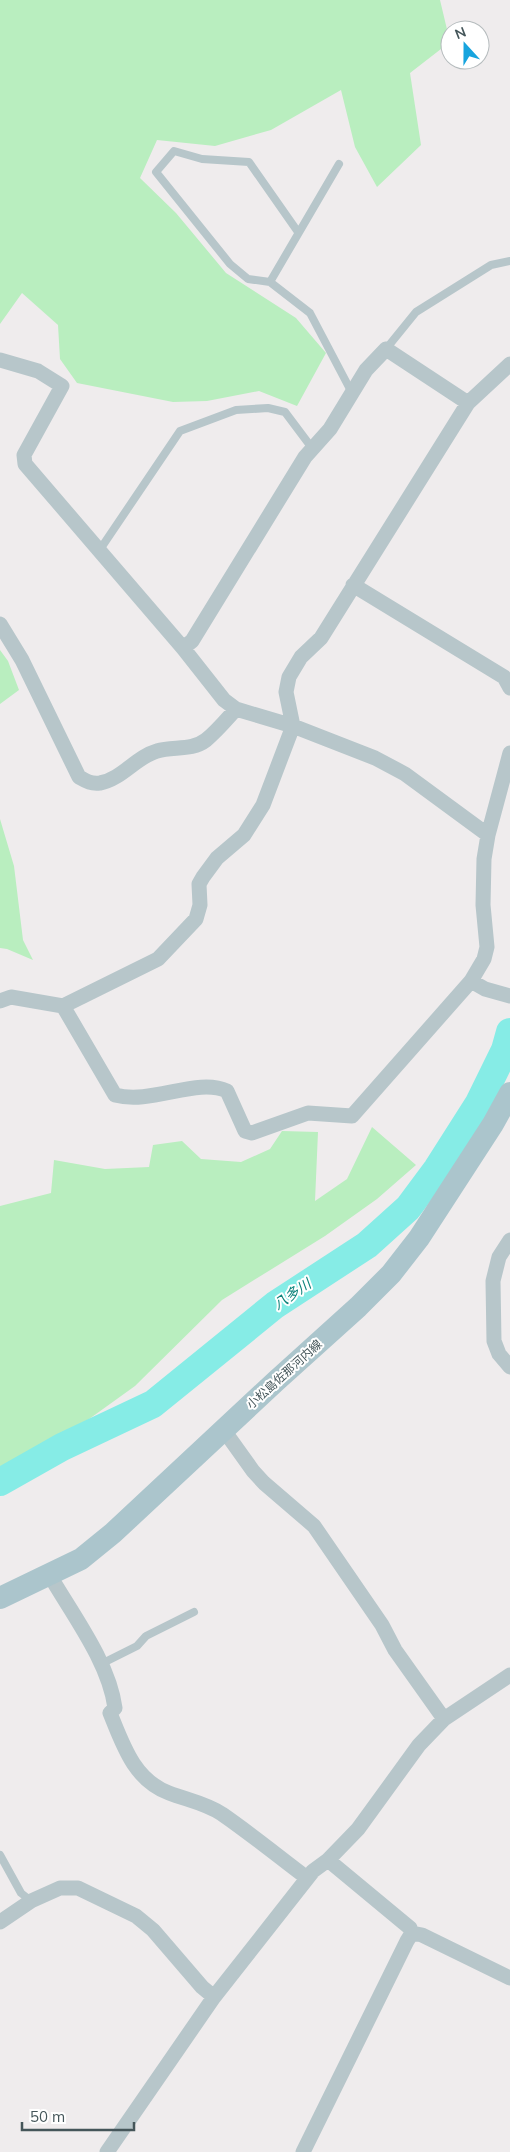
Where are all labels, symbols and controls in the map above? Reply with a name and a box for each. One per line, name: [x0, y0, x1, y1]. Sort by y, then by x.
north arrow: [440, 20, 490, 70]
text: N: [452, 23, 469, 43]
water label: 八多川: [270, 1274, 316, 1313]
street label: 小松島佐那河内線: [243, 1336, 325, 1412]
scale bar: [22, 2100, 135, 2132]
text: 50 m: [30, 2107, 65, 2126]

